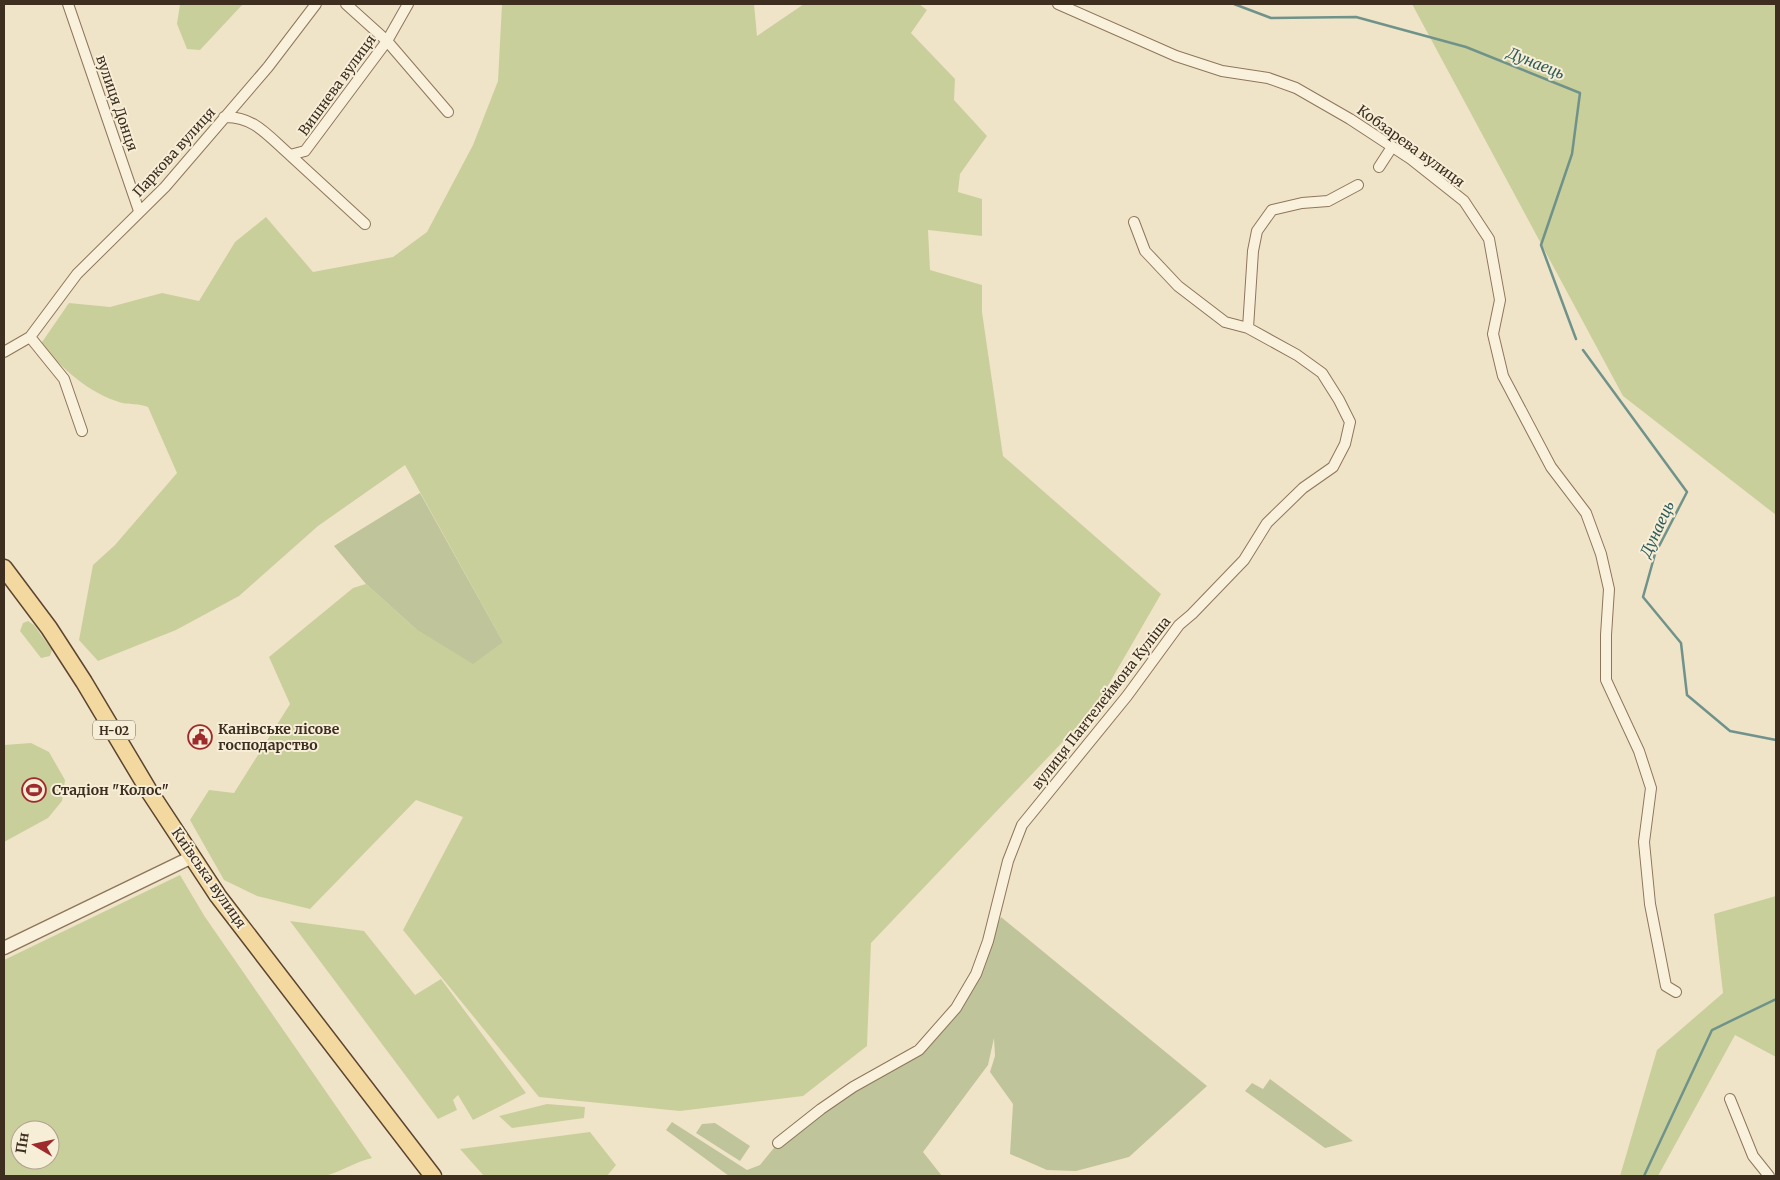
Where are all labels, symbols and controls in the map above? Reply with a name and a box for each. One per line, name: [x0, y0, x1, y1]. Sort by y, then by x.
street label: Вишнева вулиця: [294, 31, 380, 139]
water label: Дунаець: [1504, 43, 1567, 83]
street label: вулиця Донця: [92, 53, 142, 153]
street label: Кобзарева вулиця: [1354, 101, 1468, 191]
street label: Паркова вулиця: [129, 103, 219, 201]
water label: Дунаець: [1635, 498, 1678, 561]
street label: вулиця Пантелеймона Куліша: [1028, 613, 1174, 793]
road number: Н-02: [93, 720, 135, 740]
place label: Канівське лісове господарство: [218, 720, 340, 754]
public building icon: Канівське лісове господарство: [187, 724, 213, 750]
sports icon: Стадіон "Колос": [21, 777, 47, 803]
place label: Стадіон "Колос": [52, 781, 169, 799]
street label: Київська вулиця: [168, 824, 250, 932]
north arrow: [10, 1120, 60, 1170]
text: Пн: [12, 1131, 33, 1155]

